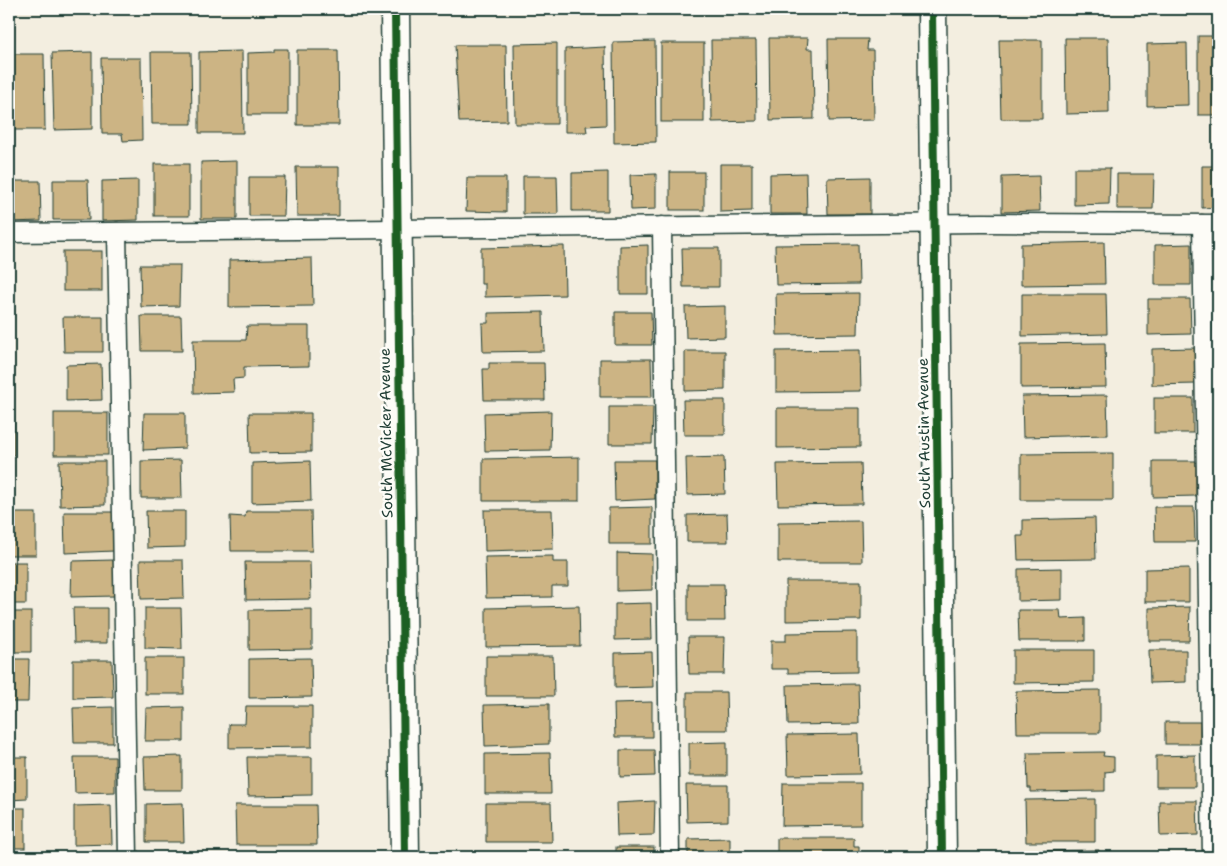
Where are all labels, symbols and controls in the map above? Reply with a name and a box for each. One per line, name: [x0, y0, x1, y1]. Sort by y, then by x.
street label: South McVicker Avenue: [375, 348, 397, 518]
street label: South Austin Avenue: [913, 358, 935, 508]

